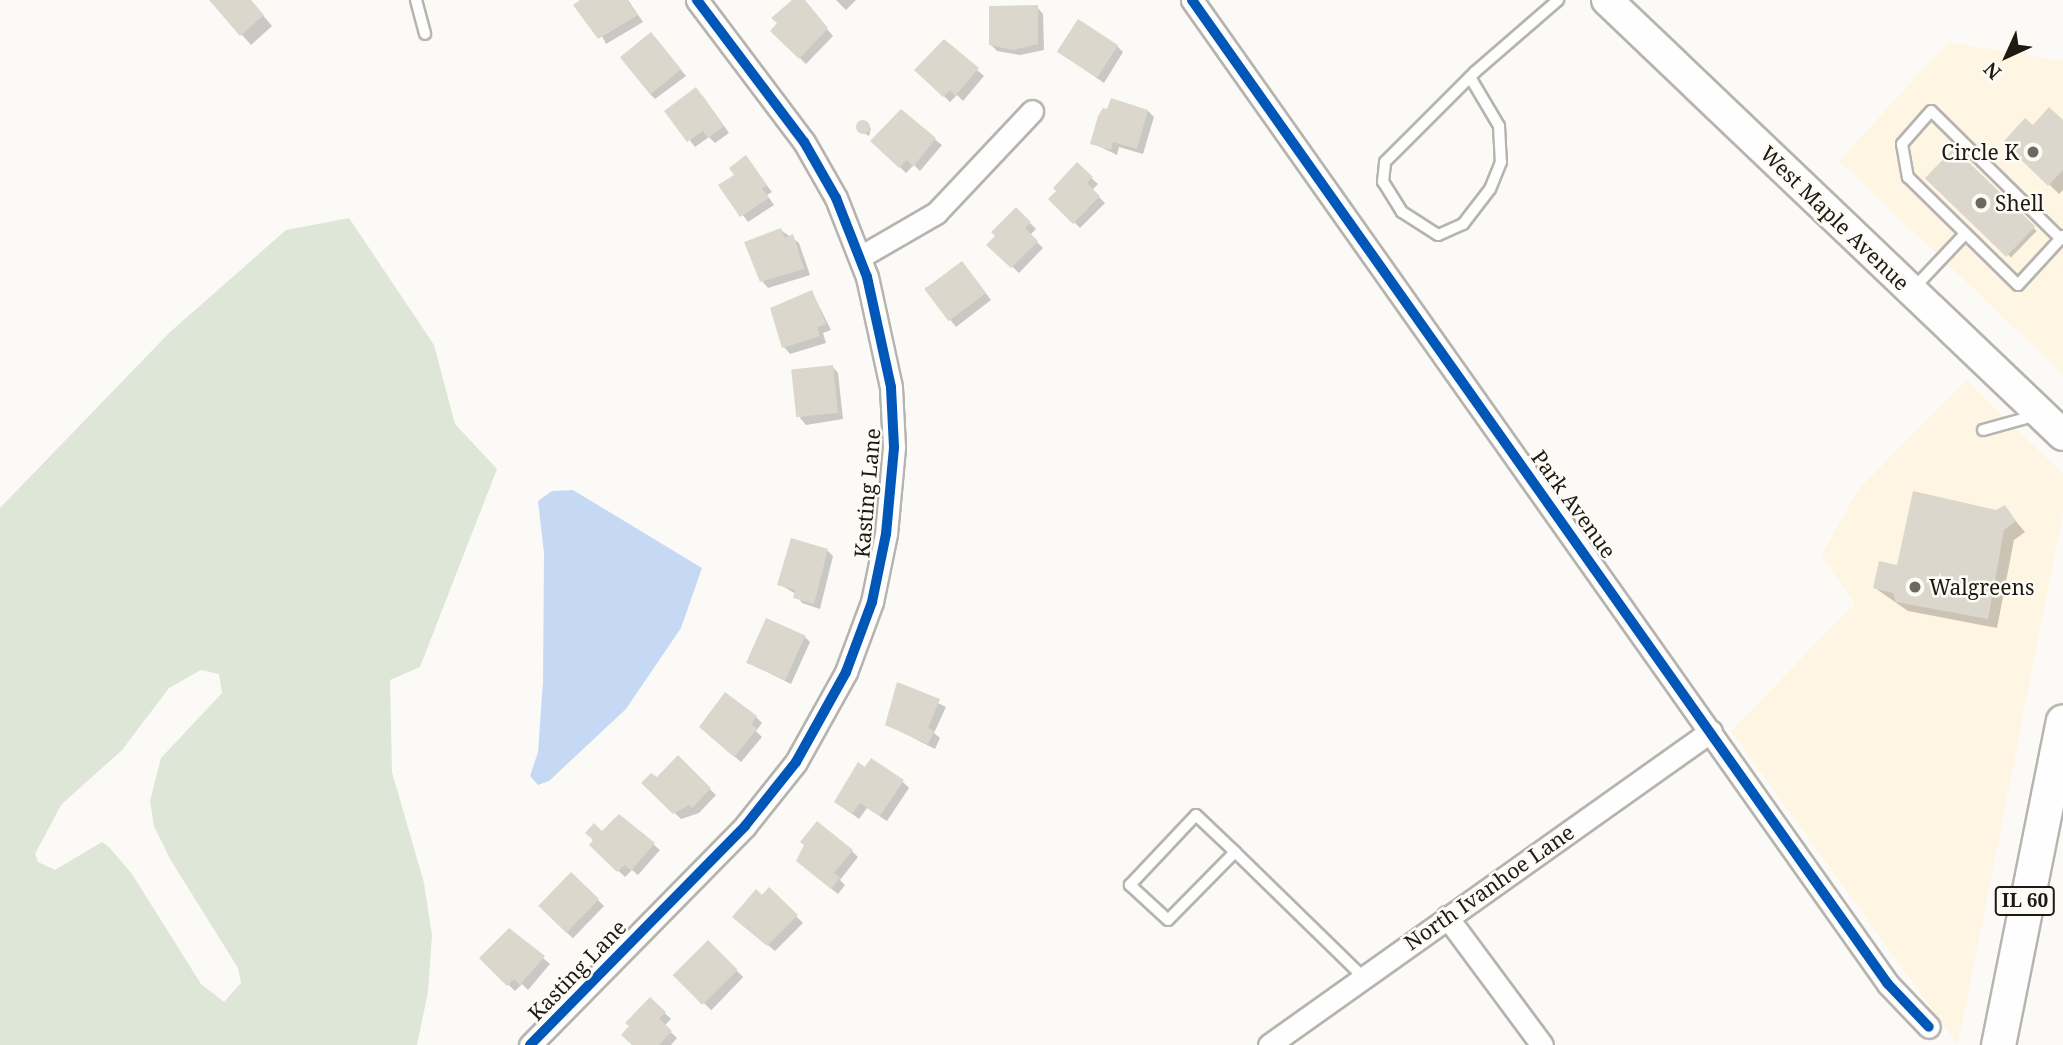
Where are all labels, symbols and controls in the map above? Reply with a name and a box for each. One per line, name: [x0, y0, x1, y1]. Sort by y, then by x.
north arrow: [1972, 21, 2042, 91]
text: N: [1978, 56, 2007, 85]
place label: Circle K: [1941, 139, 2019, 165]
street label: West Maple Avenue: [1755, 141, 1915, 295]
marker: Circle K: [2025, 144, 2041, 160]
place label: Shell: [1995, 190, 2044, 216]
marker: Shell: [1973, 195, 1989, 211]
street label: Kasting Lane: [849, 427, 885, 559]
street label: Park Avenue: [1526, 445, 1622, 563]
place label: Walgreens: [1929, 574, 2035, 600]
marker: Walgreens: [1907, 579, 1923, 595]
street label: North Ivanhoe Lane: [1399, 819, 1579, 955]
road number: IL 60: [1994, 886, 2056, 917]
street label: Kasting Lane: [523, 914, 631, 1026]

